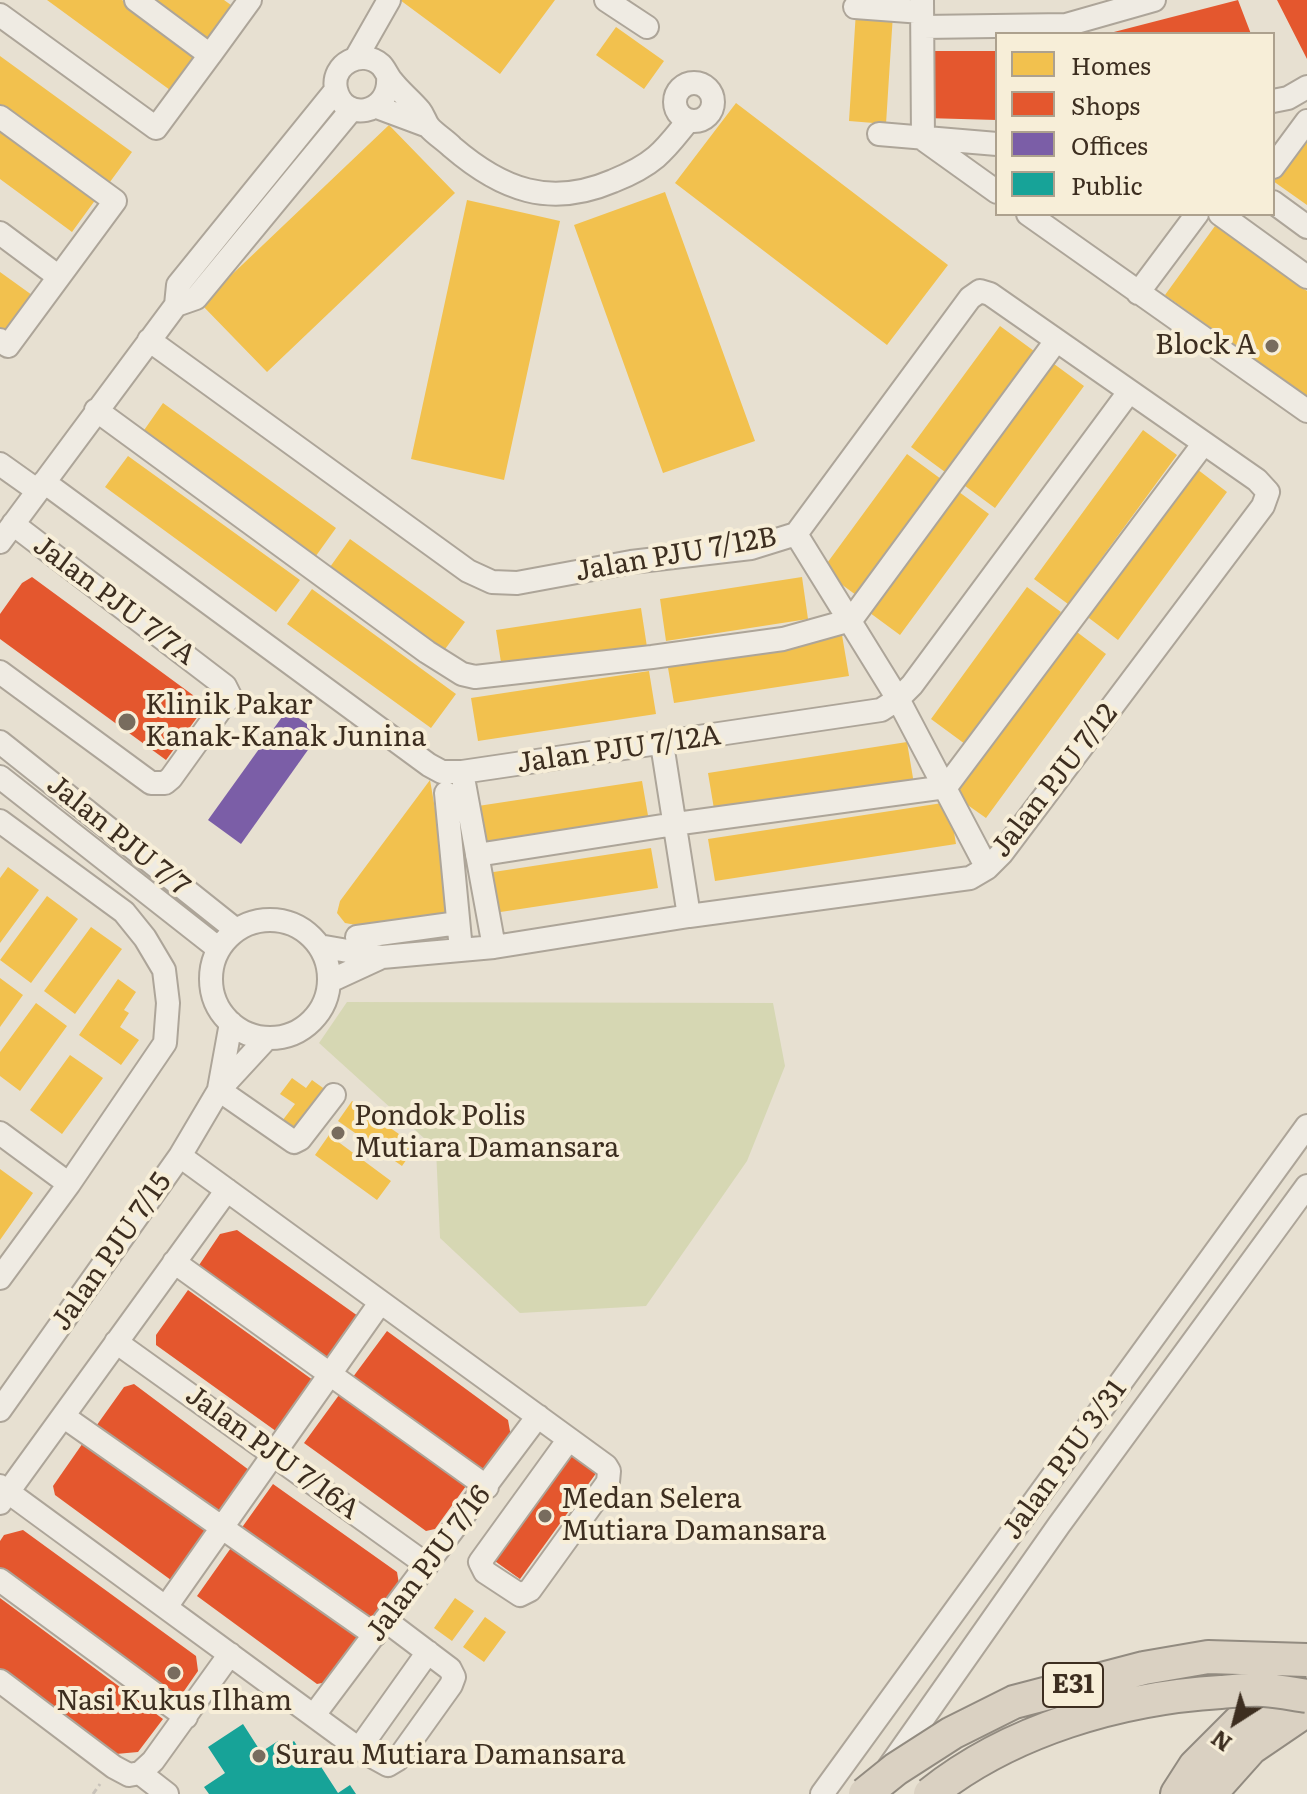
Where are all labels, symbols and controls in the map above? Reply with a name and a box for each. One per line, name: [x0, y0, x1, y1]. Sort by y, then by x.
legend: [995, 32, 1275, 216]
text: Homes: [1071, 47, 1151, 82]
text: Shops: [1071, 87, 1140, 122]
text: Offices: [1071, 127, 1148, 162]
text: Public: [1071, 167, 1142, 202]
place label: Block A: [1155, 329, 1256, 363]
marker: Block A: [1263, 337, 1281, 355]
street label: Jalan PJU 7/12B: [573, 521, 779, 589]
street label: Jalan PJU 7/7A: [26, 529, 202, 673]
place label: Klinik Pakar Kanak-Kanak Junina: [145, 689, 426, 755]
street label: Jalan PJU 7/12: [985, 698, 1125, 864]
marker: Klinik Pakar Kanak-Kanak Junina: [116, 711, 138, 733]
street label: Jalan PJU 7/12A: [515, 719, 723, 781]
street label: Jalan PJU 7/7: [40, 768, 196, 904]
place label: Pondok Polis Mutiara Damansara: [354, 1100, 619, 1166]
marker: Pondok Polis Mutiara Damansara: [329, 1124, 347, 1142]
street label: Jalan PJU 7/15: [45, 1167, 179, 1337]
street label: Jalan PJU 3/31: [996, 1374, 1134, 1546]
street label: Jalan PJU 7/16A: [179, 1379, 365, 1527]
street label: Jalan PJU 7/16: [360, 1480, 498, 1648]
place label: Medan Selera Mutiara Damansara: [561, 1483, 826, 1549]
marker: Medan Selera Mutiara Damansara: [536, 1507, 554, 1525]
road number: E31: [1043, 1663, 1103, 1707]
marker: Nasi Kukus Ilham: [165, 1664, 183, 1682]
north arrow: [1195, 1682, 1275, 1762]
place label: Nasi Kukus Ilham: [56, 1685, 292, 1719]
text: N: [1203, 1723, 1238, 1761]
place label: Surau Mutiara Damansara: [275, 1739, 625, 1773]
marker: Surau Mutiara Damansara: [250, 1747, 268, 1765]

